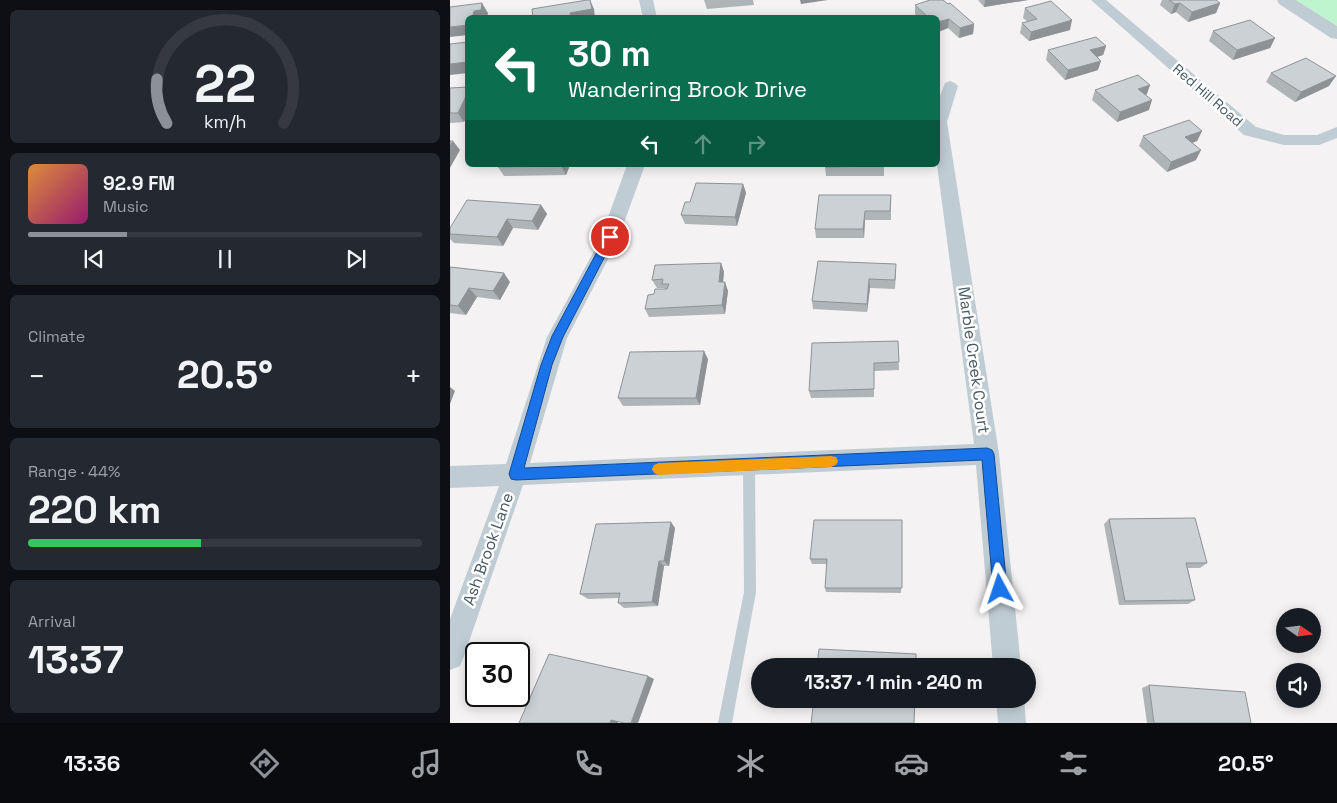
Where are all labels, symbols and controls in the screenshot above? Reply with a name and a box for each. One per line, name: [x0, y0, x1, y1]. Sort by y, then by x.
text: 30 m: [568, 32, 651, 76]
icon: left: [485, 35, 550, 100]
text: 22: [194, 51, 256, 117]
street label: Red Hill Road: [1169, 60, 1247, 130]
text: Wandering Brook Drive: [568, 75, 807, 103]
text: km/h: [204, 110, 246, 133]
icon: left: [636, 130, 664, 158]
icon: ahead: [689, 130, 717, 158]
icon: right: [742, 130, 770, 158]
text: 92.9 FM: [103, 171, 175, 196]
text: Music: [103, 196, 149, 217]
pin: [589, 216, 631, 258]
icon: arrive: [596, 223, 624, 251]
icon: previous: [80, 245, 108, 273]
icon: pause: [211, 245, 239, 273]
icon: next: [342, 245, 370, 273]
street label: Marble Creek Court: [953, 285, 995, 435]
text: Climate: [28, 326, 85, 347]
text: 20.5°: [177, 351, 273, 399]
text: −: [28, 358, 45, 394]
text: +: [405, 358, 422, 394]
text: Range · 44%: [28, 461, 120, 482]
text: 220 km: [28, 486, 161, 534]
street label: Ash Brook Lane: [458, 490, 518, 608]
position arrow: [973, 562, 1025, 614]
north arrow: [1276, 608, 1321, 652]
map controls: [1276, 608, 1321, 708]
text: Arrival: [28, 611, 76, 632]
text: 13:37: [28, 636, 124, 684]
speed limit sign: 30: [465, 642, 530, 707]
button: sound: [1276, 663, 1321, 708]
text: 13:37 · 1 min · 240 m: [804, 670, 983, 695]
icon: directions: [247, 746, 282, 781]
icon: music: [409, 746, 444, 781]
icon: phone: [571, 746, 606, 781]
icon: climate: [733, 746, 768, 781]
icon: car: [894, 746, 929, 781]
icon: filters: [1056, 746, 1091, 781]
text: 13:36: [63, 749, 120, 777]
text: 20.5°: [1218, 749, 1274, 777]

